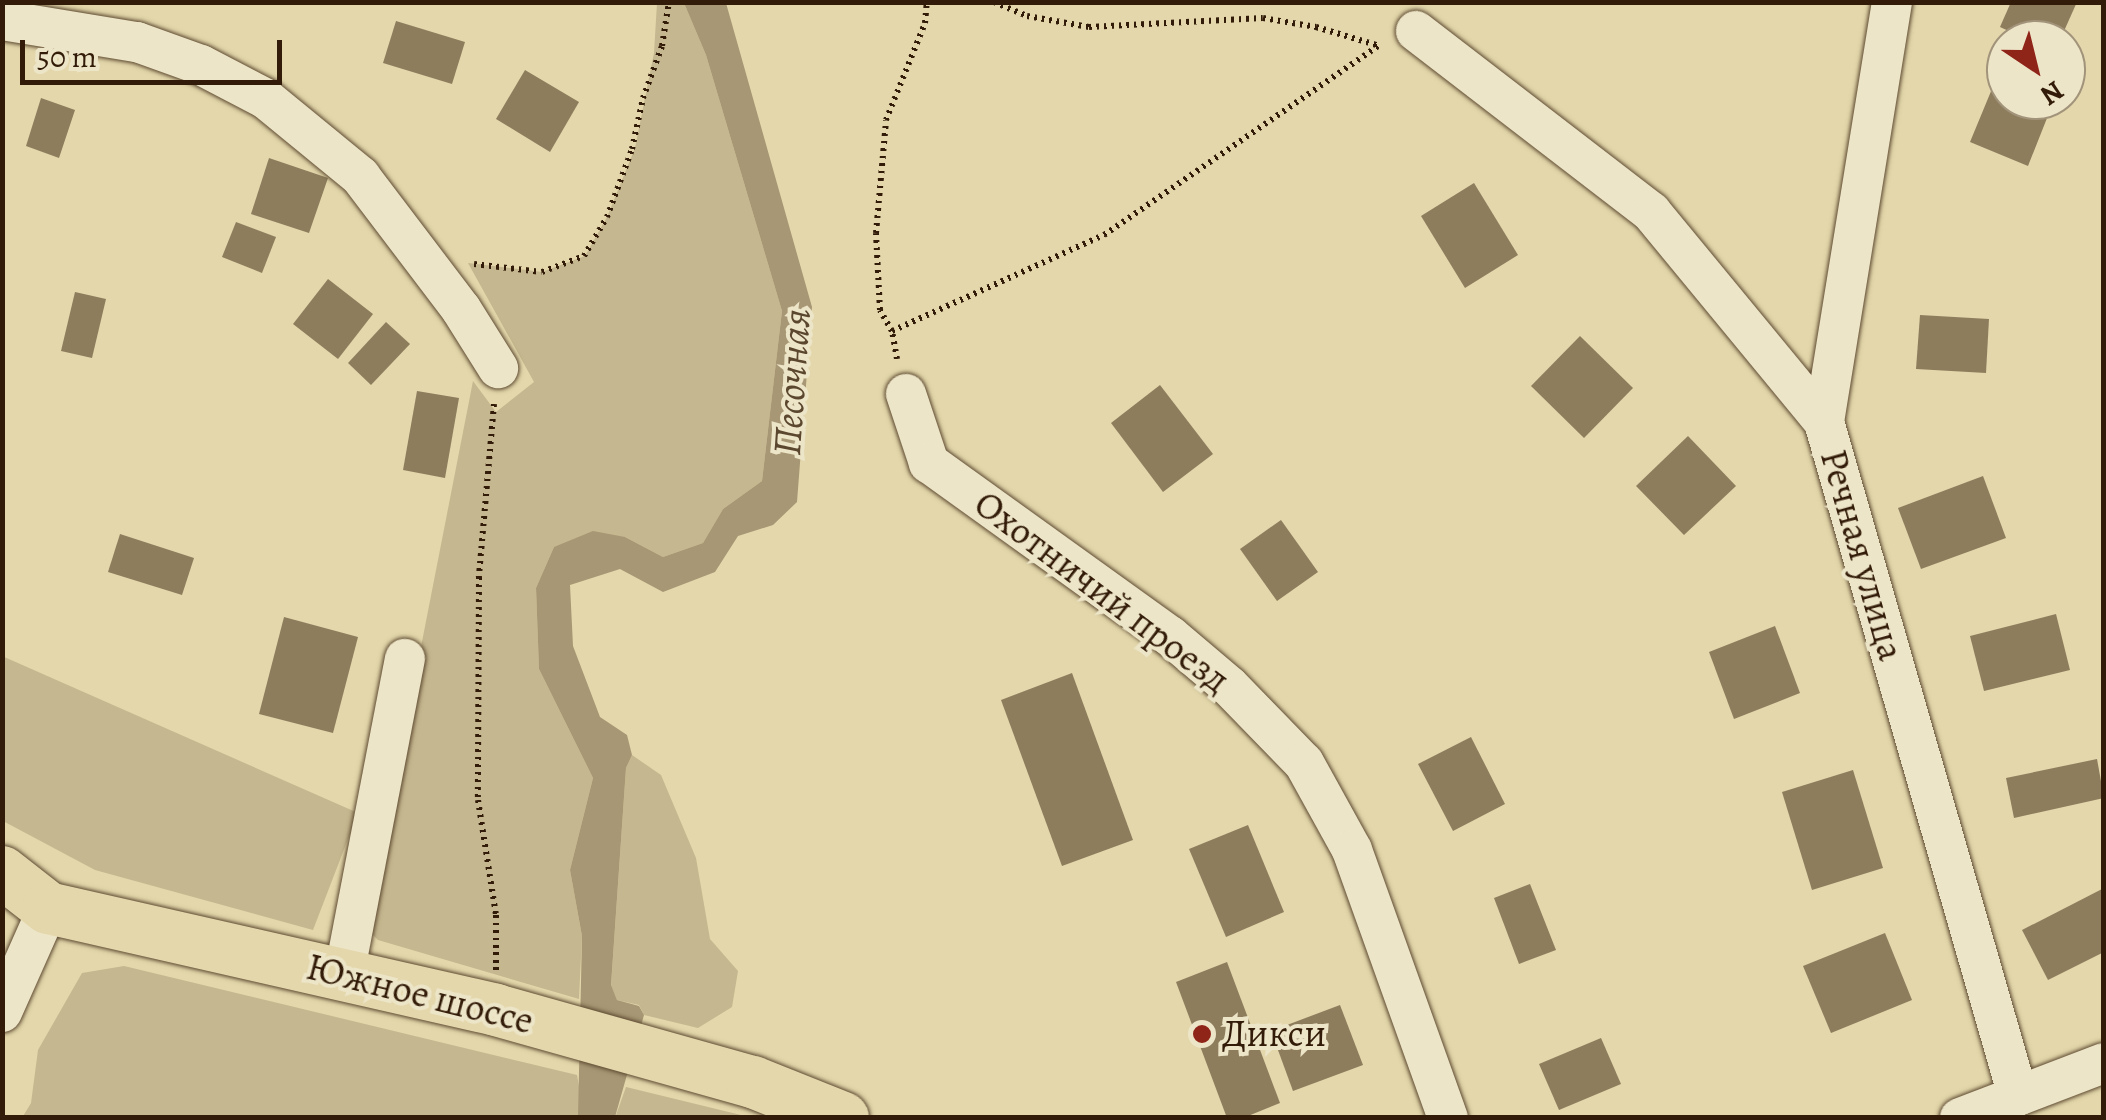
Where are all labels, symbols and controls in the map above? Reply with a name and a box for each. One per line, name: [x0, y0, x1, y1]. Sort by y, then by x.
scale bar: [25, 20, 288, 82]
north arrow: [1986, 20, 2086, 120]
text: 50 m: [37, 37, 97, 77]
text: N: [2033, 72, 2071, 114]
water label: Песочная: [763, 307, 821, 457]
street label: Речная улица: [1810, 444, 1914, 666]
street label: Охотничий проезд: [965, 481, 1239, 703]
street label: Южное шоссе: [302, 944, 538, 1044]
place label: Дикси: [1222, 1011, 1326, 1057]
marker: Дикси: [1191, 1023, 1213, 1045]

